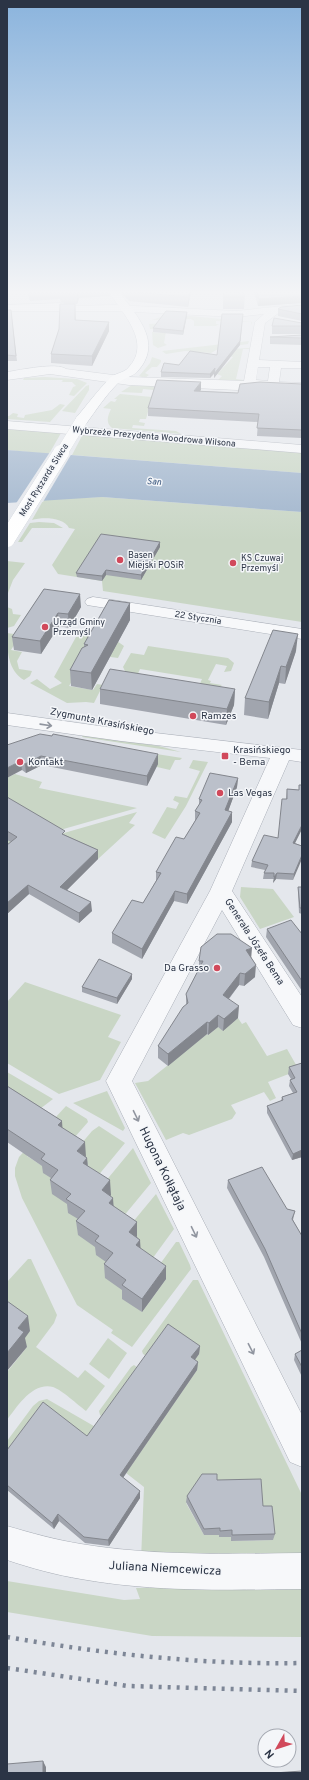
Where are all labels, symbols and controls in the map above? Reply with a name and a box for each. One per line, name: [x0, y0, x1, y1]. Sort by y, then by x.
street label: Wybrzeże Prezydenta Woodrowa Wilsona: [72, 424, 237, 450]
street label: Most Ryszarda Siwca: [17, 441, 71, 519]
water label: San: [146, 476, 162, 488]
place label: Basen Miejski POSiR: [128, 550, 184, 571]
place label: KS Czuwaj Przemyśl: [241, 553, 283, 574]
marker: Basen Miejski POSiR: [115, 555, 125, 565]
marker: KS Czuwaj Przemyśl: [228, 558, 238, 568]
street label: 22 Stycznia: [174, 609, 223, 627]
place label: Urząd Gminy Przemyśl: [53, 617, 105, 638]
marker: Urząd Gminy Przemyśl: [40, 622, 50, 632]
street label: Zygmunta Krasińskiego: [49, 706, 156, 739]
place label: Ramzes: [201, 710, 237, 723]
marker: Ramzes: [188, 711, 198, 721]
one-way arrow: [39, 721, 52, 729]
place label: Krasińskiego - Bema: [233, 744, 291, 769]
marker: Krasińskiego - Bema: [220, 751, 230, 761]
place label: Kontakt: [28, 756, 64, 769]
marker: Kontakt: [15, 757, 25, 767]
place label: Las Vegas: [228, 787, 273, 800]
marker: Las Vegas: [215, 788, 225, 798]
street label: Generała Józefa Bema: [221, 896, 287, 988]
place label: Da Grasso: [164, 962, 209, 975]
marker: Da Grasso: [212, 963, 222, 973]
one-way arrow: [133, 1109, 140, 1121]
street label: Hugona Kołłątaja: [135, 1124, 189, 1214]
one-way arrow: [191, 1226, 198, 1238]
one-way arrow: [248, 1342, 256, 1354]
street label: Juliana Niemcewicza: [108, 1558, 222, 1580]
north arrow: [257, 1728, 297, 1768]
text: N: [262, 1746, 278, 1761]

